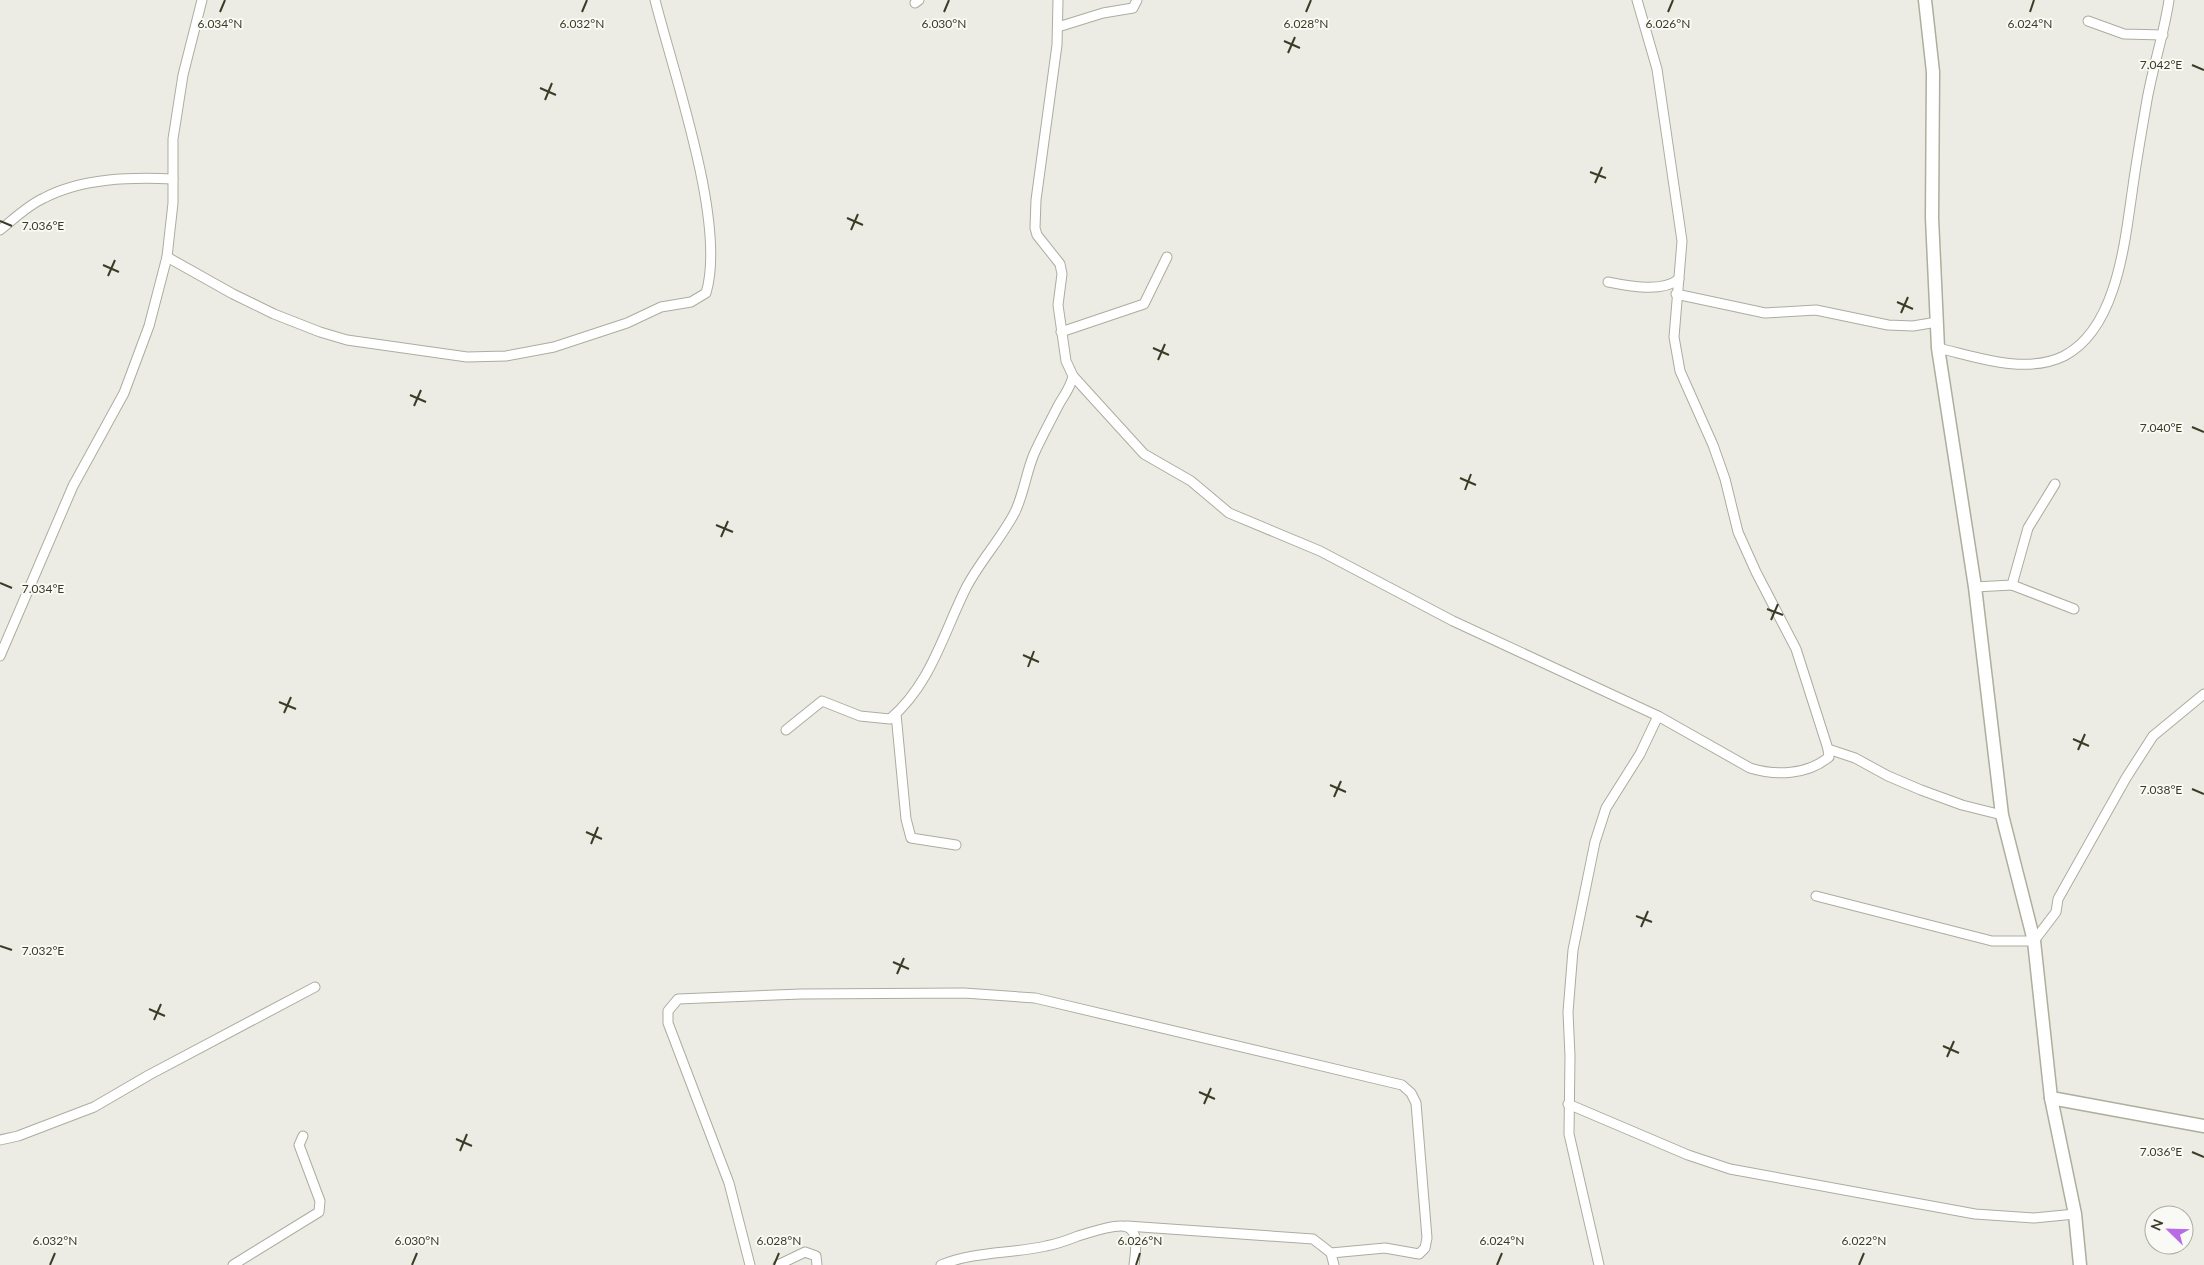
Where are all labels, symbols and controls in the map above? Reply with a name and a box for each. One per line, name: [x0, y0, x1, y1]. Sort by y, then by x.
text: 6.034°N: [198, 16, 242, 31]
text: 6.032°N: [560, 16, 604, 31]
text: 6.030°N: [922, 16, 966, 31]
text: 6.028°N: [1284, 16, 1328, 31]
text: 6.026°N: [1646, 16, 1690, 31]
text: 6.024°N: [2008, 16, 2052, 31]
text: 7.042°E: [2140, 57, 2182, 72]
text: 7.036°E: [22, 218, 64, 233]
text: 7.040°E: [2140, 420, 2182, 435]
text: 7.034°E: [22, 581, 64, 596]
text: 7.038°E: [2140, 782, 2182, 797]
text: 7.032°E: [22, 943, 64, 958]
text: 7.036°E: [2140, 1144, 2182, 1159]
north arrow: [2144, 1205, 2194, 1255]
text: N: [2147, 1216, 2167, 1233]
text: 6.032°N: [33, 1233, 77, 1248]
text: 6.030°N: [395, 1233, 439, 1248]
text: 6.028°N: [757, 1233, 801, 1248]
text: 6.026°N: [1118, 1233, 1162, 1248]
text: 6.024°N: [1480, 1233, 1524, 1248]
text: 6.022°N: [1842, 1233, 1886, 1248]

